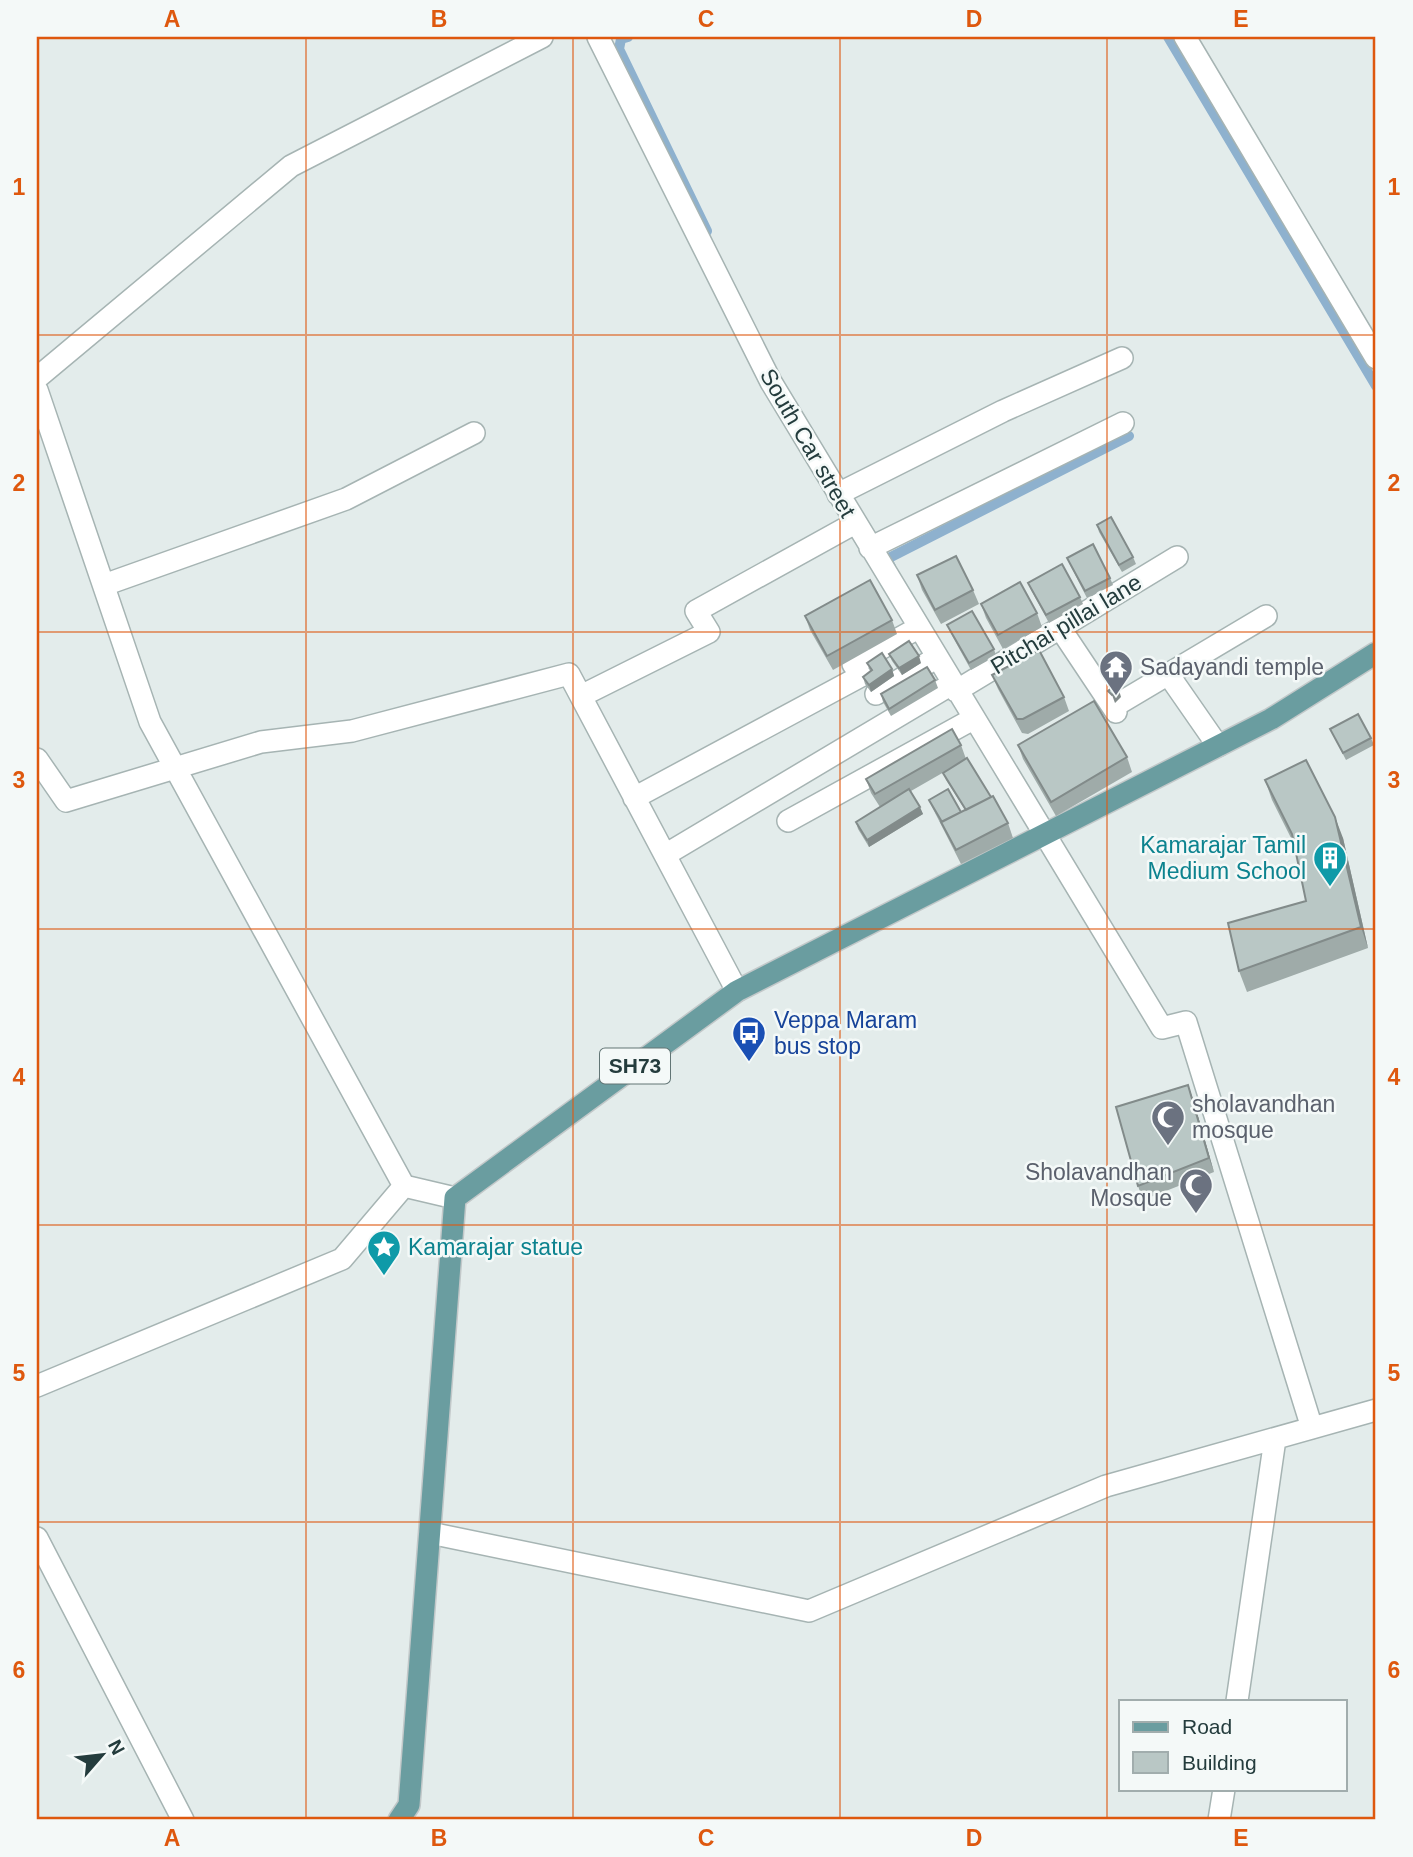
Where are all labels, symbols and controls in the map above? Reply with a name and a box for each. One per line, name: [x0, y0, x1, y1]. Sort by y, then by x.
text: A: [164, 6, 180, 32]
text: B: [431, 6, 447, 32]
text: C: [698, 6, 714, 32]
text: D: [966, 6, 982, 32]
text: E: [1233, 6, 1249, 32]
text: 1: [13, 174, 26, 200]
text: 1: [1388, 174, 1401, 200]
street label: South Car street: [755, 364, 861, 523]
text: 2: [13, 470, 25, 496]
text: 2: [1388, 470, 1400, 496]
street label: Pitchai pillai lane: [986, 569, 1146, 679]
temple icon: Sadayandi temple: [1097, 648, 1135, 697]
place label: Sadayandi temple: [1140, 654, 1324, 680]
text: 3: [13, 767, 25, 793]
text: 3: [1388, 767, 1400, 793]
place label: Kamarajar Tamil Medium School: [1140, 832, 1306, 884]
building icon: Kamarajar Tamil Medium School: [1311, 839, 1349, 888]
place label: Veppa Maram bus stop: [774, 1007, 917, 1059]
bus stop icon: Veppa Maram bus stop: [730, 1014, 768, 1063]
road number: SH73: [600, 1048, 670, 1084]
text: 4: [13, 1064, 26, 1090]
text: 4: [1388, 1064, 1401, 1090]
place label: sholavandhan mosque: [1192, 1091, 1335, 1143]
mosque icon: sholavandhan mosque: [1149, 1098, 1187, 1147]
place label: Sholavandhan Mosque: [1025, 1159, 1172, 1211]
mosque icon: Sholavandhan Mosque: [1177, 1166, 1215, 1215]
place icon: Kamarajar statue: [365, 1228, 403, 1277]
place label: Kamarajar statue: [408, 1234, 583, 1260]
text: 5: [13, 1360, 26, 1386]
text: 5: [1388, 1360, 1401, 1386]
text: 6: [13, 1657, 25, 1683]
text: 6: [1388, 1657, 1400, 1683]
legend: [1119, 1700, 1346, 1790]
text: Road: [1182, 1715, 1232, 1738]
north arrow: [66, 1720, 136, 1790]
text: N: [104, 1736, 129, 1758]
text: Building: [1182, 1751, 1257, 1774]
text: A: [164, 1825, 180, 1851]
text: B: [431, 1825, 447, 1851]
text: C: [698, 1825, 714, 1851]
text: D: [966, 1825, 982, 1851]
text: E: [1233, 1825, 1249, 1851]

